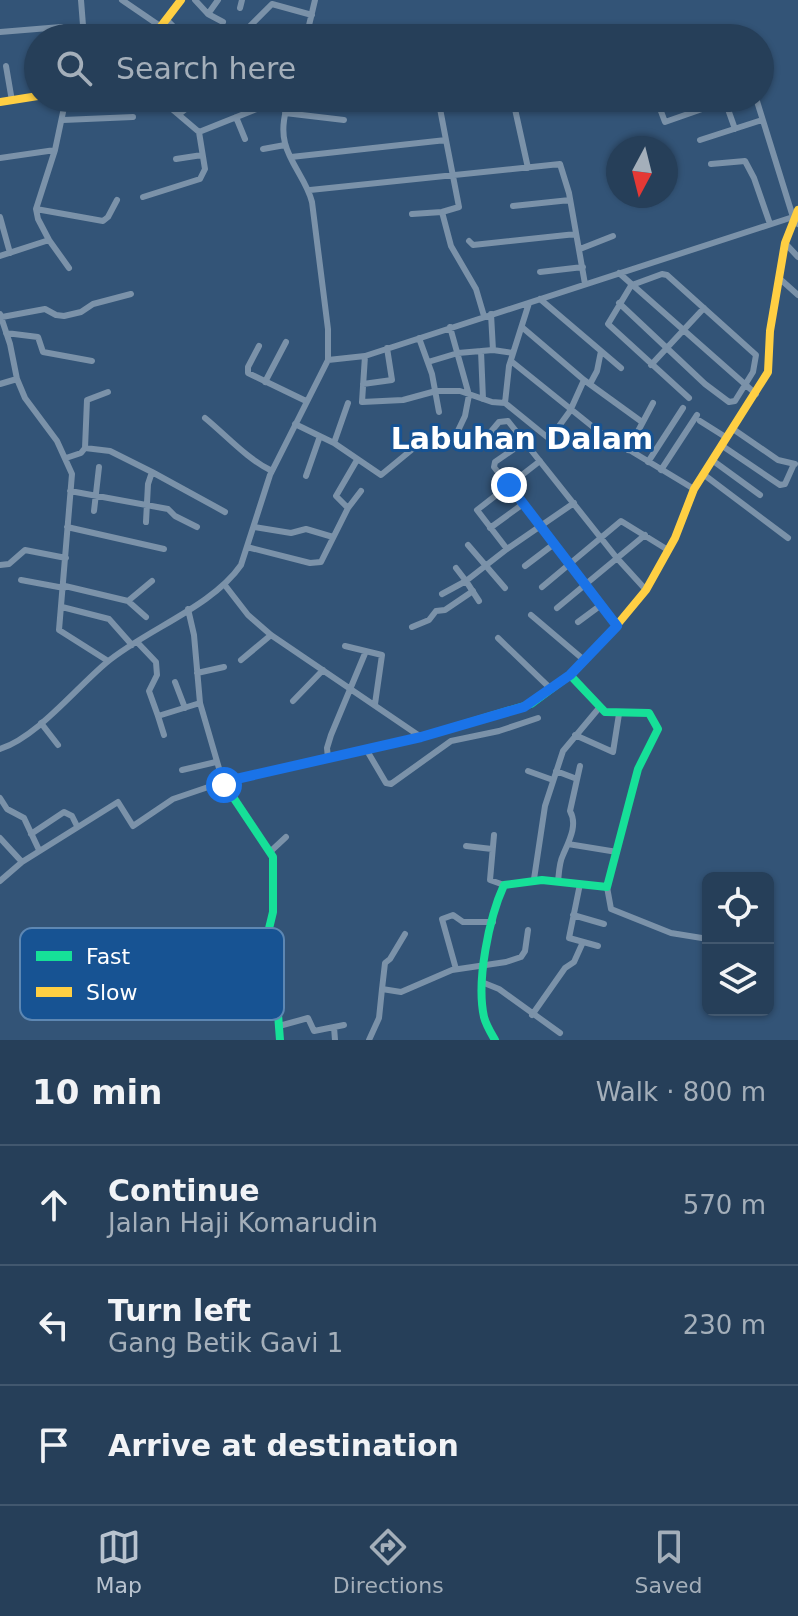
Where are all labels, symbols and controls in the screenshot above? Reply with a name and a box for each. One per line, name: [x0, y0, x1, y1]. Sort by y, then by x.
search box: [24, 24, 774, 112]
icon: search: [52, 46, 96, 90]
text: Search here: [116, 51, 296, 86]
north arrow: [606, 136, 678, 208]
district label: Labuhan Dalam: [391, 421, 653, 456]
route end: [491, 467, 527, 503]
route start: [206, 767, 242, 803]
map controls: [702, 872, 774, 1016]
button: locate: [702, 872, 774, 944]
legend: [20, 928, 284, 1020]
text: Fast: [86, 944, 131, 969]
button: layers: [702, 944, 774, 1016]
text: Slow: [86, 980, 138, 1005]
text: 10 min: [32, 1072, 162, 1112]
text: Walk · 800 m: [596, 1077, 766, 1107]
text: Continue: [108, 1173, 260, 1208]
icon: ahead: [32, 1183, 76, 1227]
text: 570 m: [683, 1190, 766, 1220]
text: Jalan Haji Komarudin: [108, 1208, 378, 1238]
text: Turn left: [108, 1293, 251, 1328]
icon: left: [32, 1303, 76, 1347]
text: 230 m: [683, 1310, 766, 1340]
text: Gang Betik Gavi 1: [108, 1328, 343, 1358]
icon: arrive: [32, 1423, 76, 1467]
text: Arrive at destination: [108, 1428, 459, 1463]
tab: Map: [95, 1525, 142, 1598]
tab: Directions: [333, 1525, 444, 1598]
tab: Saved: [635, 1525, 703, 1598]

